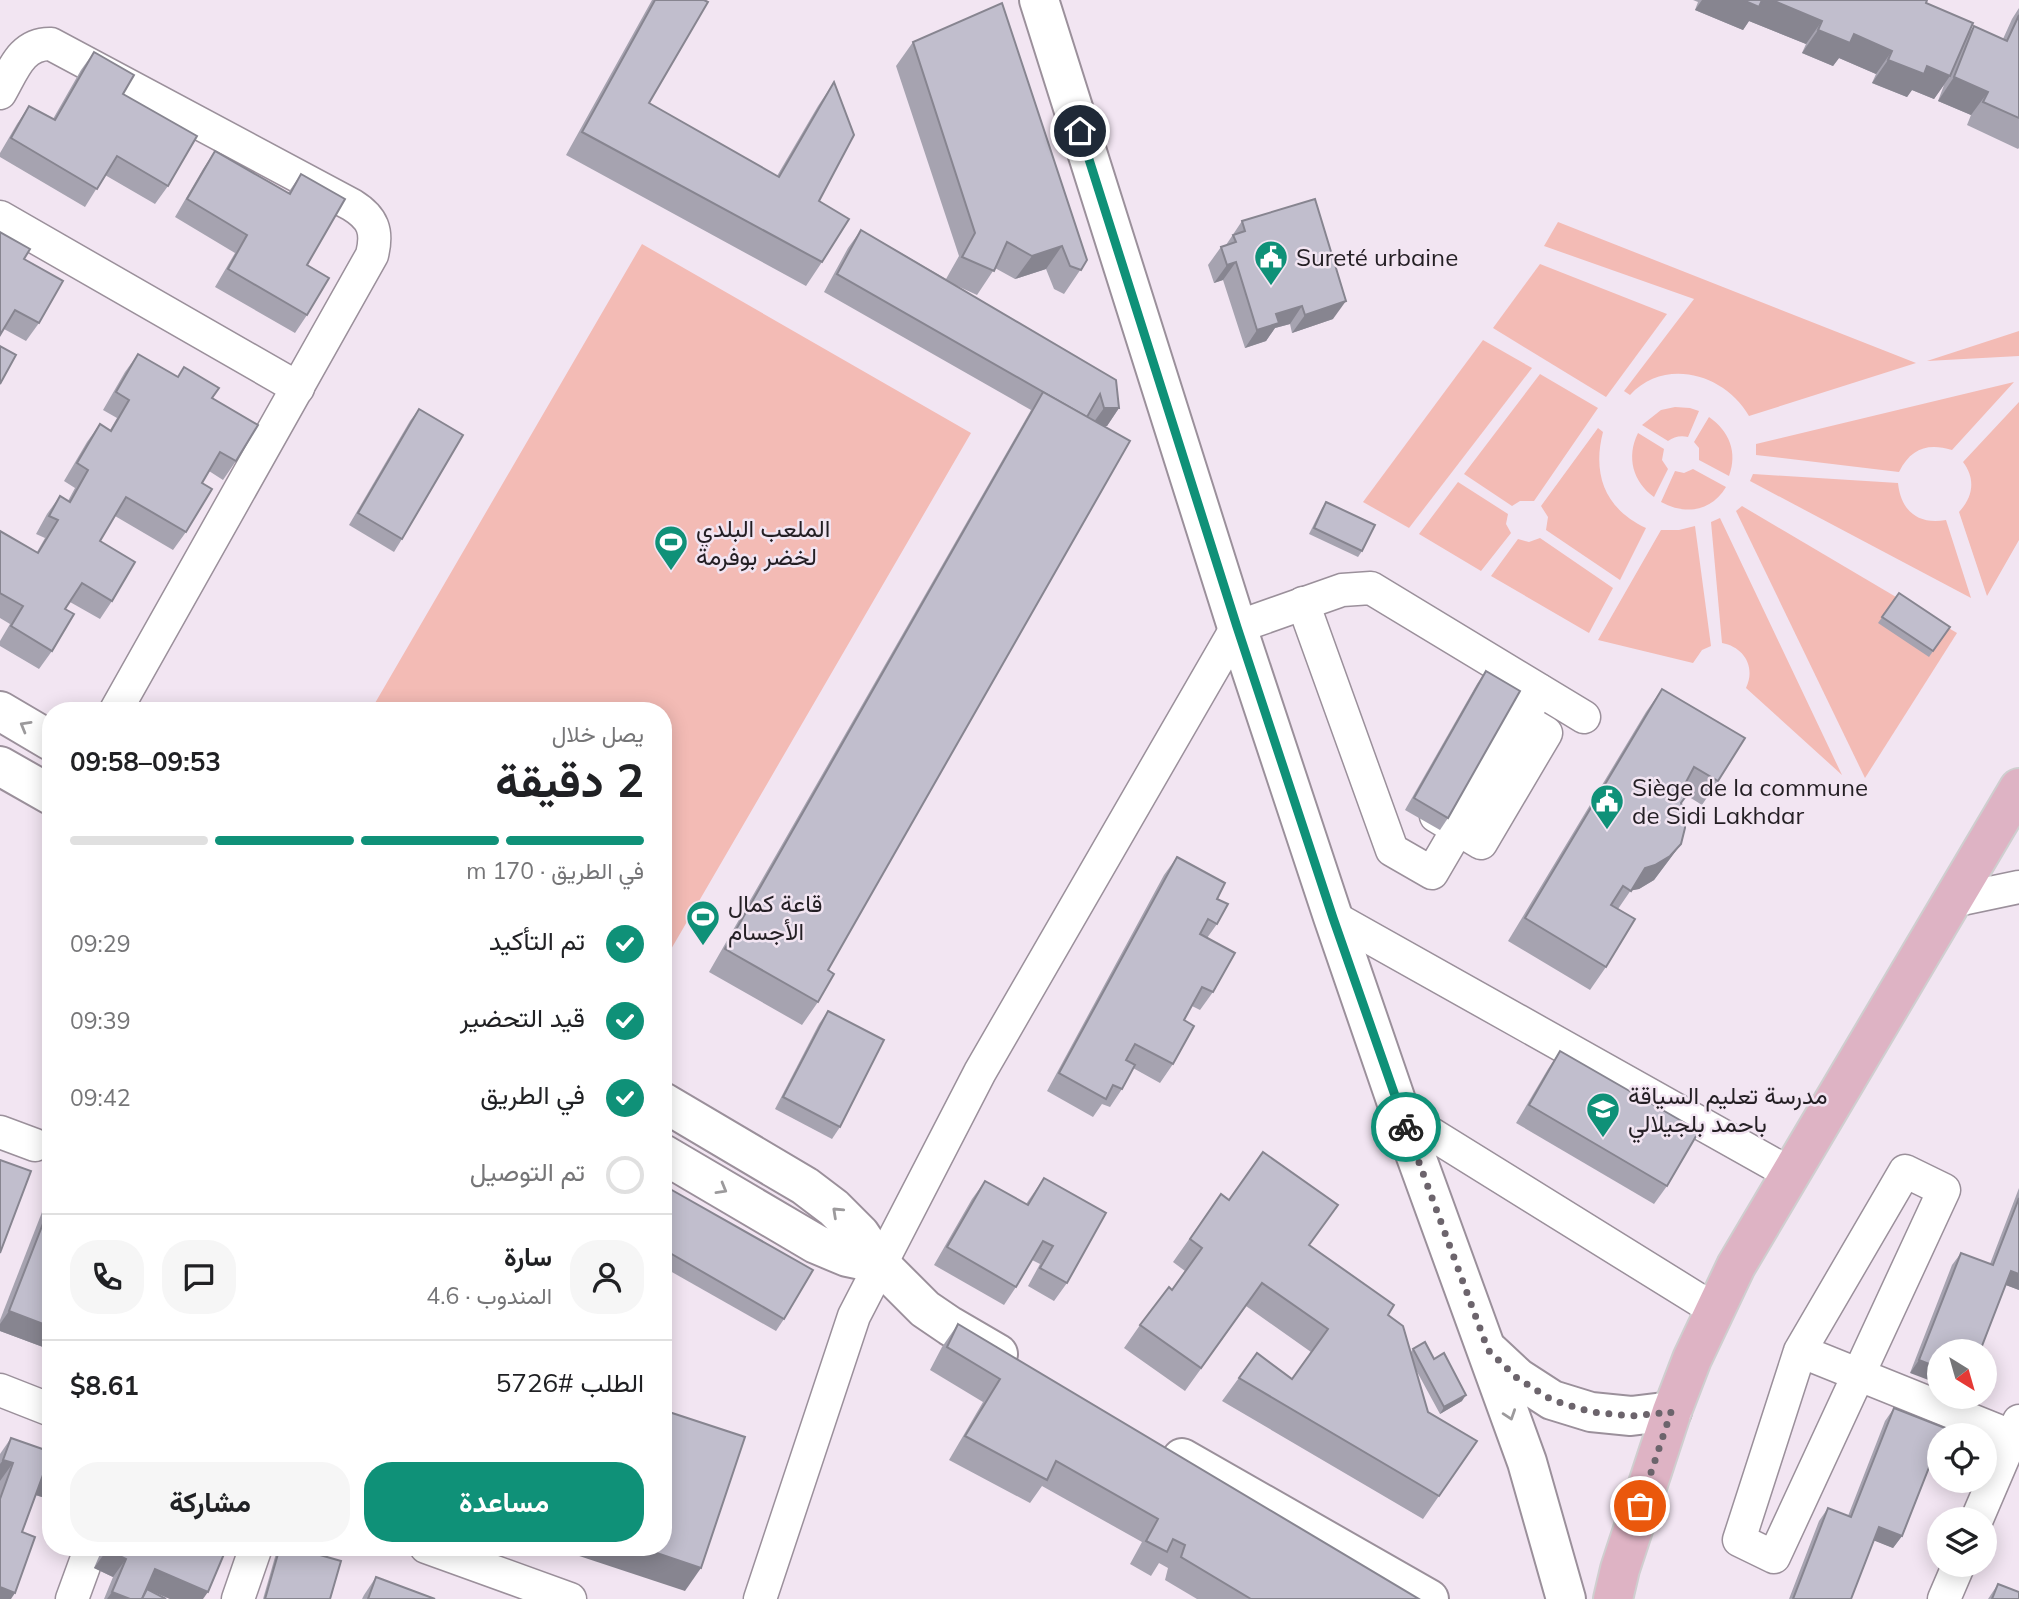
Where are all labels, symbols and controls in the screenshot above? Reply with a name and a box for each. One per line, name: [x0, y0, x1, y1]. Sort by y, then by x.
pin: [1050, 101, 1110, 161]
icon: home: [1061, 112, 1099, 150]
public building icon: Sureté urbaine: [1252, 238, 1290, 287]
place label: Sureté urbaine: [1296, 242, 1458, 272]
place label: الملعب البلدي لخضر بوفرمة: [696, 513, 830, 572]
sports icon: الملعب البلدي لخضر بوفرمة: [652, 523, 690, 572]
text: يصل خلال: [552, 719, 644, 748]
one-way arrow: [20, 721, 33, 734]
text: 09:53–09:58: [70, 745, 221, 778]
text: 2 دقيقة: [495, 751, 644, 809]
place label: Siège de la commune de Sidi Lakhdar: [1632, 772, 1868, 830]
public building icon: Siège de la commune de Sidi Lakhdar: [1588, 782, 1626, 831]
text: في الطريق · 170 m: [466, 856, 644, 885]
place label: قاعة كمال الأجسام: [728, 888, 823, 948]
sports icon: قاعة كمال الأجسام: [684, 898, 722, 947]
text: تم التأكيد: [489, 924, 585, 957]
icon: check: [606, 925, 644, 963]
text: 09:29: [70, 929, 130, 958]
text: قيد التحضير: [460, 1001, 585, 1034]
icon: check: [606, 1002, 644, 1040]
text: 09:39: [70, 1006, 130, 1035]
text: في الطريق: [480, 1078, 585, 1111]
icon: check: [606, 1079, 644, 1117]
place label: مدرسة تعليم السياقة باحمد بلجيلالي: [1628, 1080, 1828, 1143]
text: 09:42: [70, 1083, 130, 1112]
school or university icon: مدرسة تعليم السياقة باحمد بلجيلالي: [1584, 1090, 1622, 1139]
courier: [1371, 1092, 1441, 1162]
icon: bike: [1387, 1108, 1425, 1146]
text: تم التوصيل: [470, 1155, 585, 1188]
one-way arrow: [715, 1180, 728, 1193]
one-way arrow: [832, 1207, 845, 1220]
button: phone: [70, 1240, 144, 1314]
button: chat: [162, 1240, 236, 1314]
text: سارة: [504, 1240, 552, 1273]
button: person: [570, 1240, 644, 1314]
text: المندوب · 4.6: [426, 1281, 552, 1310]
north arrow: [1927, 1339, 1997, 1409]
map controls: [1927, 1339, 1997, 1577]
text: الطلب #5726: [496, 1366, 644, 1399]
text: $8.61: [70, 1369, 139, 1402]
one-way arrow: [1502, 1408, 1516, 1420]
button: locate: [1927, 1423, 1997, 1493]
button: مشاركة: [70, 1462, 350, 1542]
button: مساعدة: [364, 1462, 644, 1542]
pin: [1610, 1476, 1670, 1536]
icon: bag: [1621, 1487, 1659, 1525]
button: layers: [1927, 1507, 1997, 1577]

